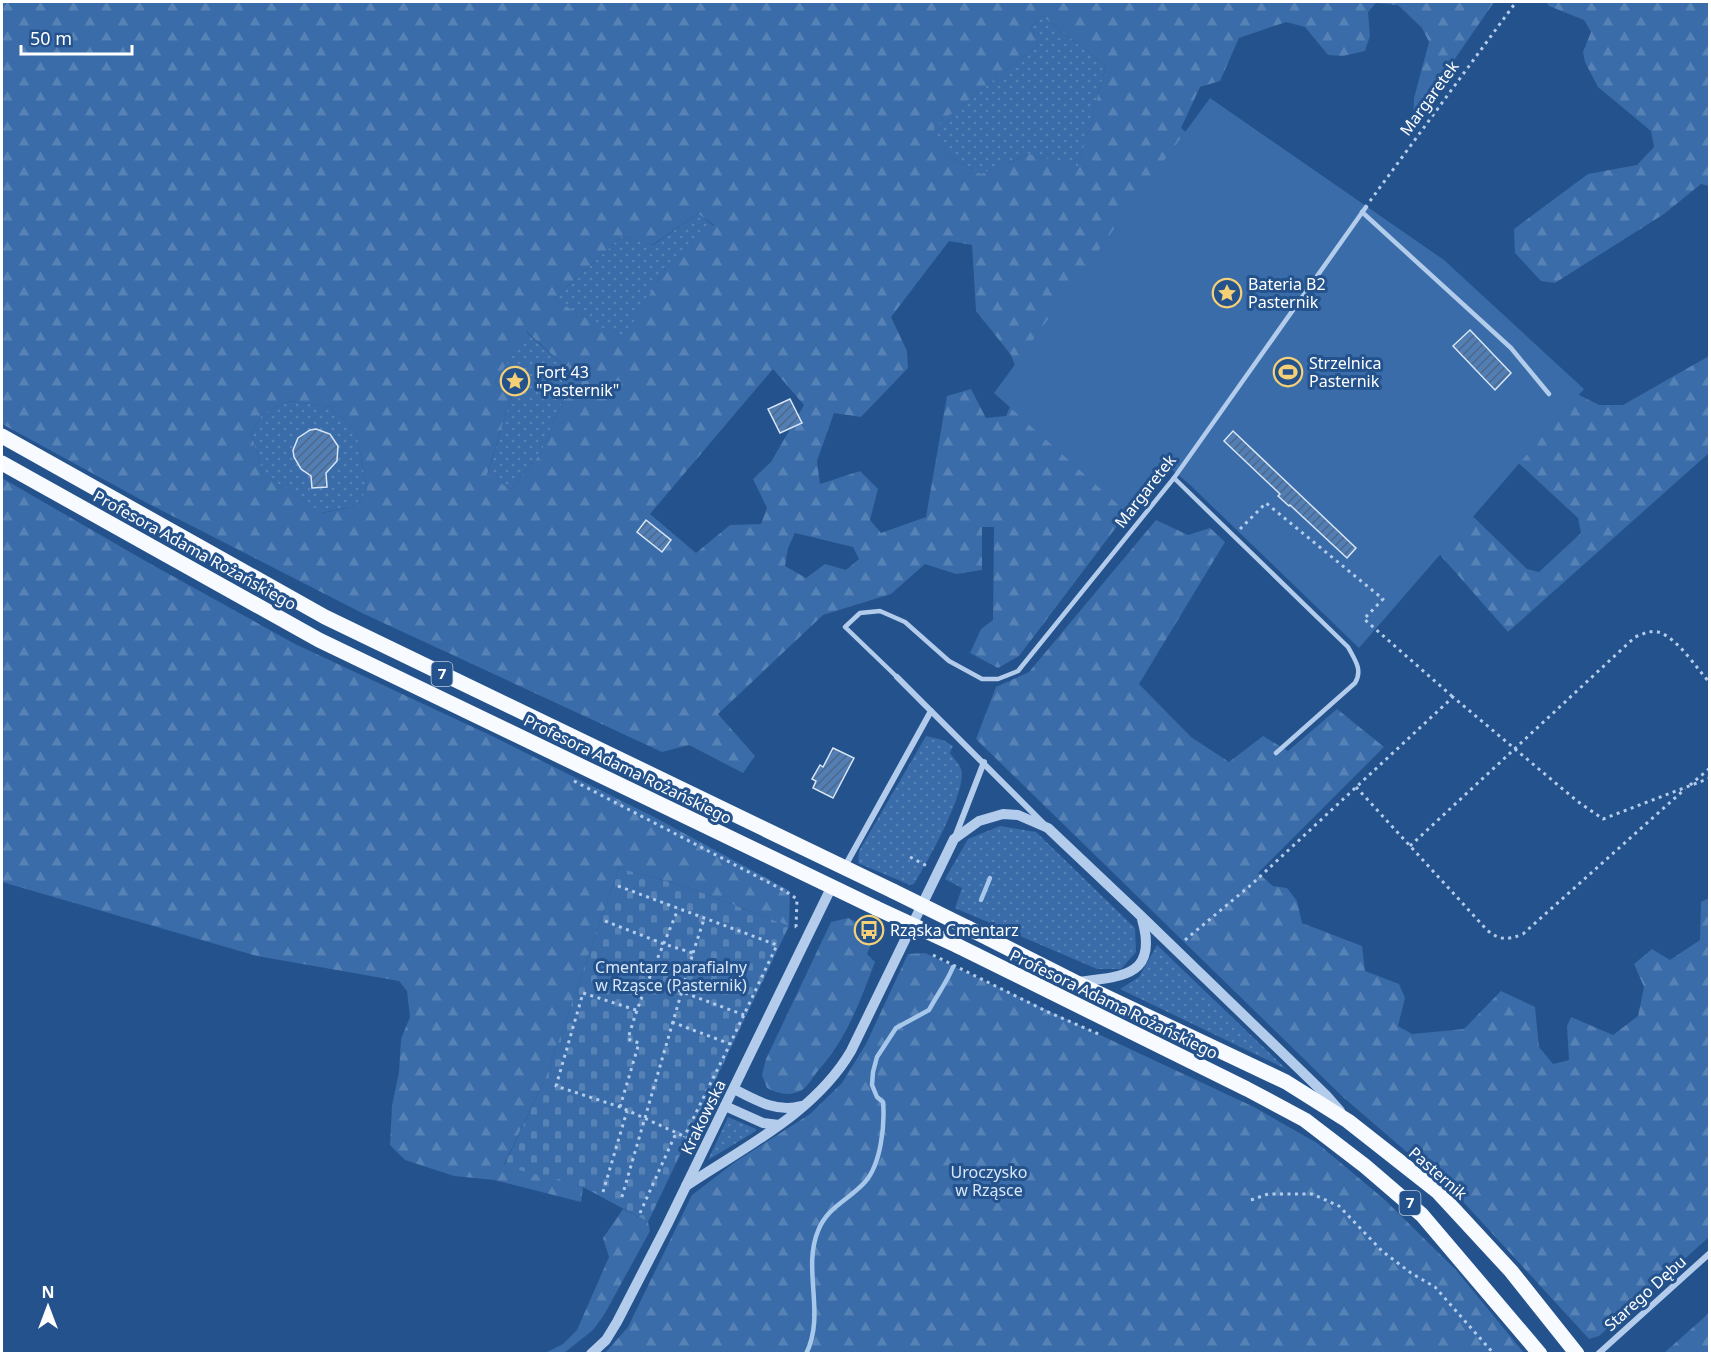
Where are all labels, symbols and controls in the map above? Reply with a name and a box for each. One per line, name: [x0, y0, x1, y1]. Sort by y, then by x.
scale bar: [21, 18, 132, 56]
text: 50 m: [30, 26, 72, 50]
street label: Margaretek: [1394, 56, 1464, 140]
place label: Bateria B2 Pasternik: [1248, 273, 1326, 313]
place icon: Bateria B2 Pasternik: [1211, 277, 1243, 309]
place label: Strzelnica Pasternik: [1309, 352, 1382, 392]
sports icon: Strzelnica Pasternik: [1272, 356, 1304, 388]
place label: Fort 43 "Pasternik": [536, 361, 619, 401]
place icon: Fort 43 "Pasternik": [499, 365, 531, 397]
street label: Margaretek: [1109, 449, 1181, 532]
street label: Profesora Adama Rożańskiego: [90, 485, 300, 615]
road number: 7: [432, 662, 452, 686]
street label: Profesora Adama Rożańskiego: [520, 709, 736, 829]
bus stop icon: Rząska Cmentarz: [853, 914, 885, 946]
place label: Rząska Cmentarz: [890, 919, 1019, 941]
street label: Profesora Adama Rożańskiego: [1006, 944, 1222, 1064]
park label: Cmentarz parafialny w Rząsce (Pasternik): [595, 956, 748, 996]
street label: Krakowska: [675, 1076, 731, 1158]
street label: Pasternik: [1404, 1142, 1472, 1205]
park label: Uroczysko w Rząsce: [951, 1161, 1027, 1201]
road number: 7: [1400, 1191, 1420, 1215]
street label: Starego Dębu: [1599, 1250, 1691, 1336]
north arrow: [18, 1277, 78, 1337]
text: N: [41, 1281, 55, 1303]

